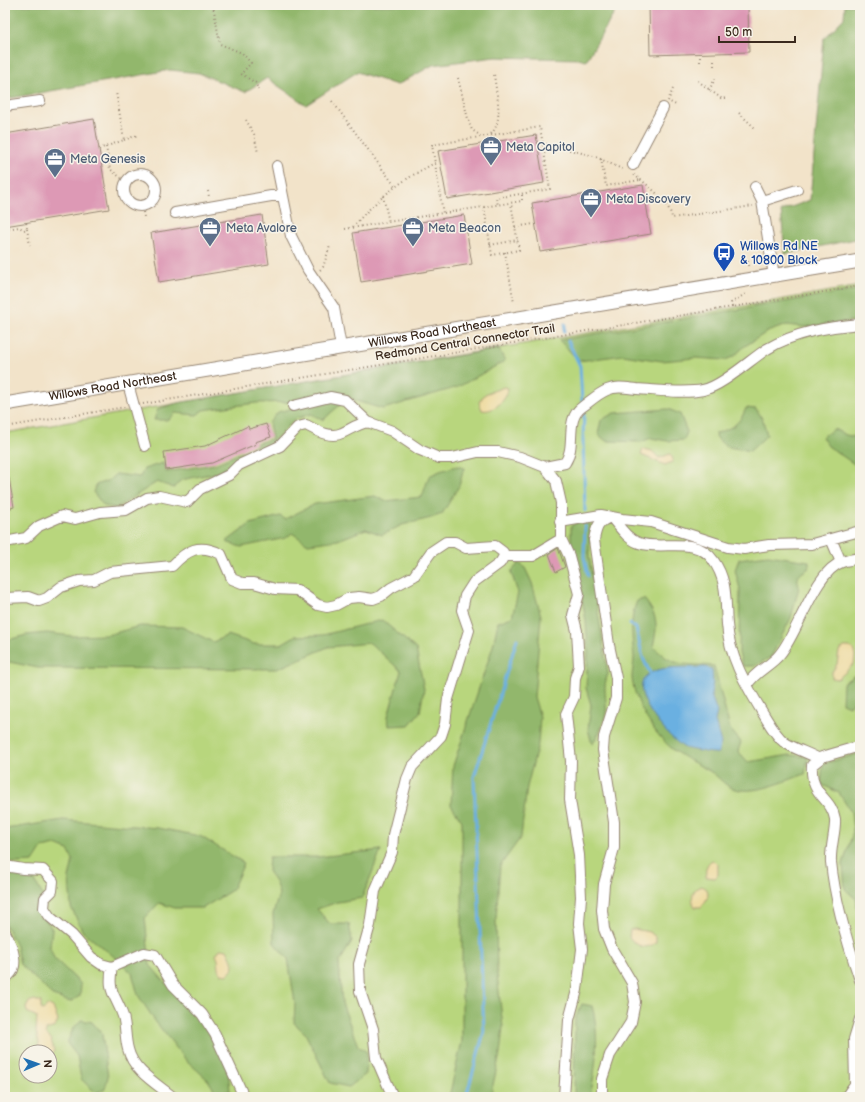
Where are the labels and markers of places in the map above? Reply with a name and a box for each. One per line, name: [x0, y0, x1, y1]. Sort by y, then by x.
office icon: Meta Capitol: [478, 134, 504, 167]
place label: Meta Capitol: [506, 140, 575, 155]
office icon: Meta Genesis: [42, 146, 68, 179]
place label: Meta Genesis: [70, 152, 146, 167]
office icon: Meta Discovery: [578, 186, 604, 219]
place label: Meta Discovery: [606, 192, 691, 207]
office icon: Meta Avalore: [197, 215, 223, 248]
office icon: Meta Beacon: [400, 215, 426, 248]
place label: Meta Avalore: [226, 221, 297, 236]
place label: Meta Beacon: [428, 221, 501, 236]
place label: Willows Rd NE & 10800 Block: [740, 239, 818, 268]
bus stop icon: Willows Rd NE & 10800 Block: [711, 240, 737, 273]

